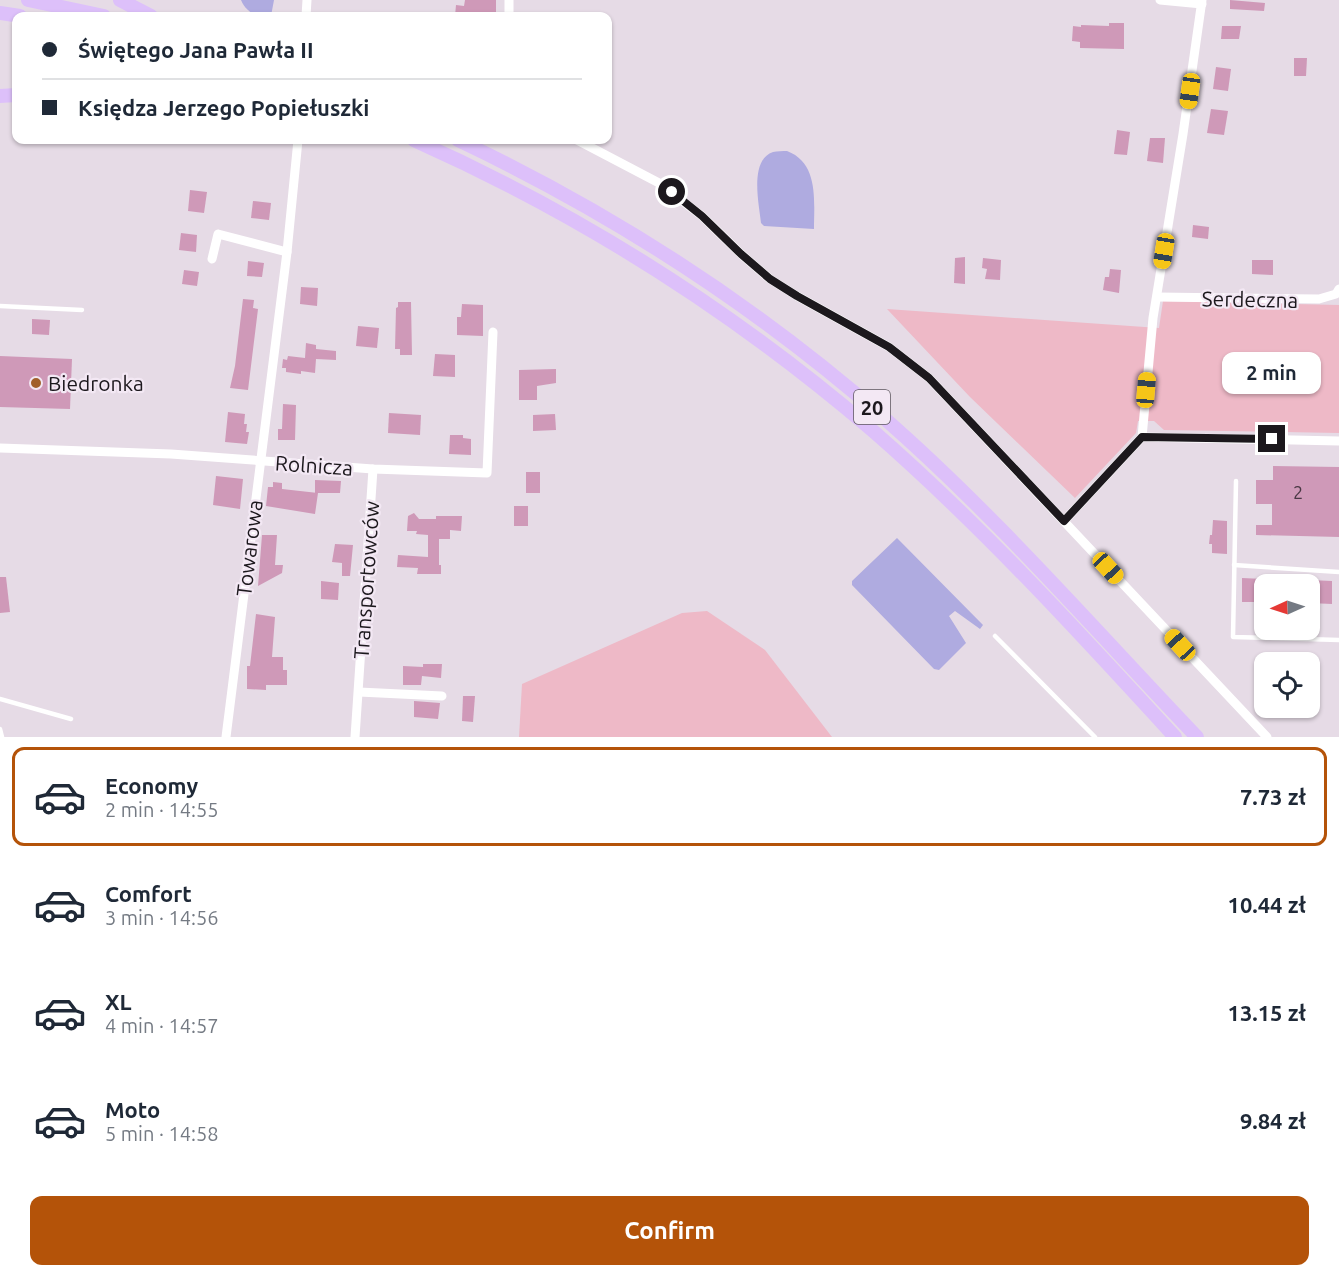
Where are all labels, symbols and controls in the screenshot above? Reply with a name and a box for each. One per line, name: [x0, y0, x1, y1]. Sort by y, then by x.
text: Świętego Jana Pawła II: [78, 37, 314, 62]
car: [1179, 72, 1201, 110]
text: Księdza Jerzego Popiełuszki: [78, 95, 369, 120]
route start: [658, 178, 685, 205]
car: [1152, 232, 1176, 270]
street label: Serdeczna: [1201, 286, 1299, 312]
callout: 2 min: [1222, 352, 1322, 394]
text: 2 min: [1246, 361, 1297, 384]
place label: Biedronka: [48, 371, 144, 395]
car: [1135, 371, 1157, 409]
marker: Biedronka: [29, 376, 43, 390]
road number: 20: [854, 390, 890, 424]
route end: [1258, 425, 1285, 452]
street label: Rolnicza: [274, 450, 354, 480]
house number: 2: [1293, 482, 1303, 502]
street label: Towarowa: [231, 498, 267, 598]
street label: Transportowców: [349, 500, 383, 660]
car: [1089, 549, 1127, 587]
north arrow: [1254, 574, 1320, 640]
map controls: [1254, 574, 1320, 718]
car: [1161, 626, 1199, 664]
button: locate: [1254, 652, 1320, 718]
icon: car: [33, 770, 87, 824]
text: Economy: [105, 773, 198, 798]
text: 7.73 zł: [1240, 784, 1306, 809]
text: 2 min · 14:55: [105, 798, 219, 821]
icon: car: [33, 878, 87, 932]
text: Comfort: [105, 881, 192, 906]
text: 10.44 zł: [1227, 892, 1306, 917]
text: 3 min · 14:56: [105, 906, 219, 929]
icon: car: [33, 986, 87, 1040]
text: XL: [105, 989, 132, 1014]
text: 13.15 zł: [1227, 1000, 1306, 1025]
text: 4 min · 14:57: [105, 1014, 219, 1037]
icon: car: [33, 1094, 87, 1148]
text: Moto: [105, 1097, 160, 1122]
text: 9.84 zł: [1240, 1108, 1306, 1133]
text: 5 min · 14:58: [105, 1122, 219, 1145]
button: Confirm: [30, 1196, 1309, 1265]

